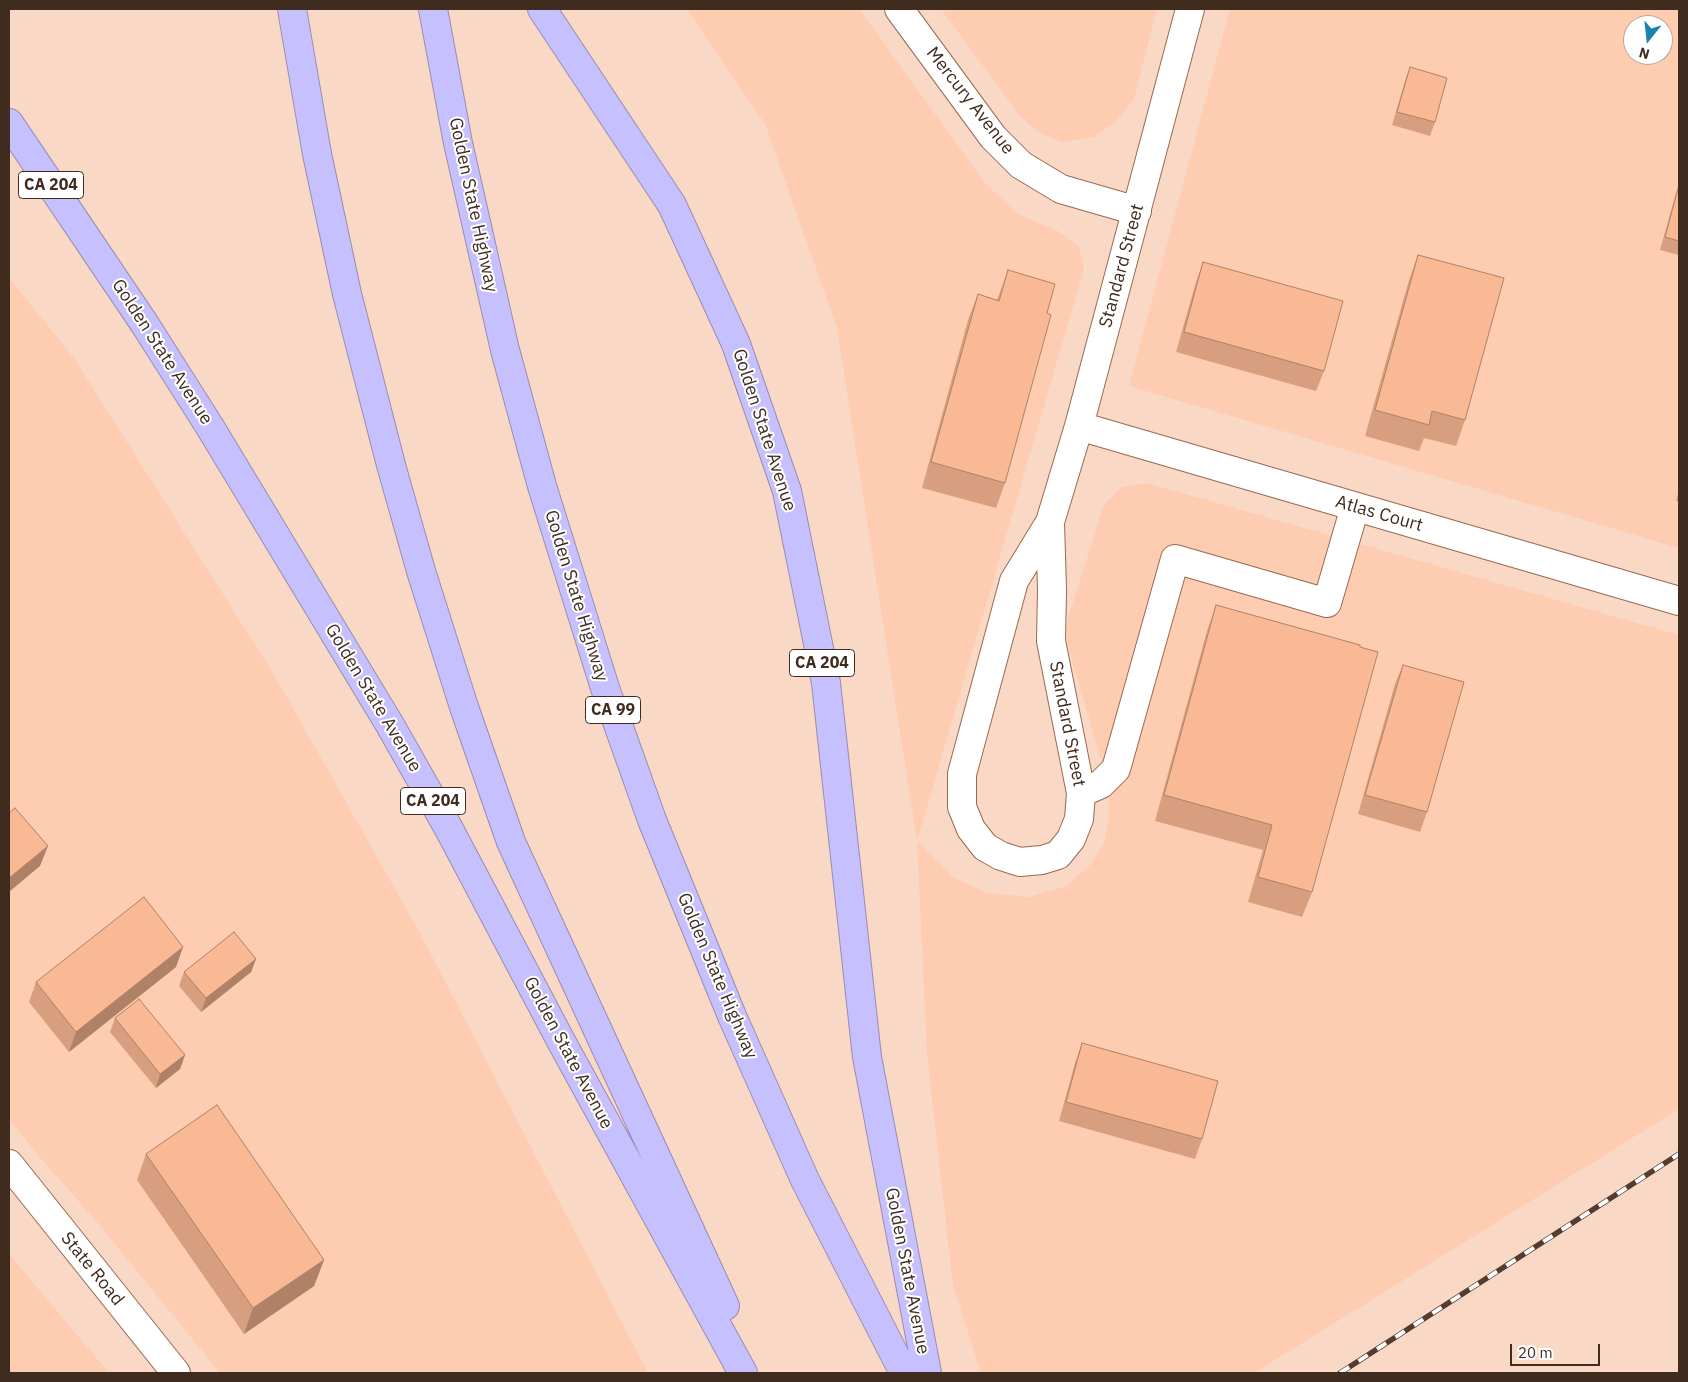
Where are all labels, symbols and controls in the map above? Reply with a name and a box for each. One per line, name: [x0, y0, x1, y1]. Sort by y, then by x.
north arrow: [1623, 15, 1673, 65]
street label: Mercury Avenue: [921, 43, 1019, 159]
text: N: [1637, 43, 1652, 64]
street label: Golden State Highway: [444, 116, 502, 294]
road number: CA 204: [18, 172, 84, 198]
street label: Standard Street: [1095, 202, 1149, 330]
street label: Golden State Avenue: [107, 275, 217, 429]
street label: Golden State Avenue: [728, 346, 800, 514]
street label: Atlas Court: [1333, 491, 1425, 537]
street label: Golden State Highway: [540, 508, 612, 684]
street label: Golden State Avenue: [320, 620, 426, 776]
road number: CA 204: [790, 650, 854, 676]
street label: Standard Street: [1044, 659, 1090, 789]
road number: CA 99: [586, 696, 640, 724]
road number: CA 204: [400, 788, 466, 814]
street label: Golden State Highway: [672, 890, 762, 1062]
street label: Golden State Avenue: [519, 973, 617, 1133]
street label: Golden State Avenue: [880, 1186, 934, 1356]
street label: State Road: [56, 1228, 128, 1310]
scale bar: [1513, 1334, 1603, 1366]
text: 20 m: [1518, 1343, 1553, 1362]

